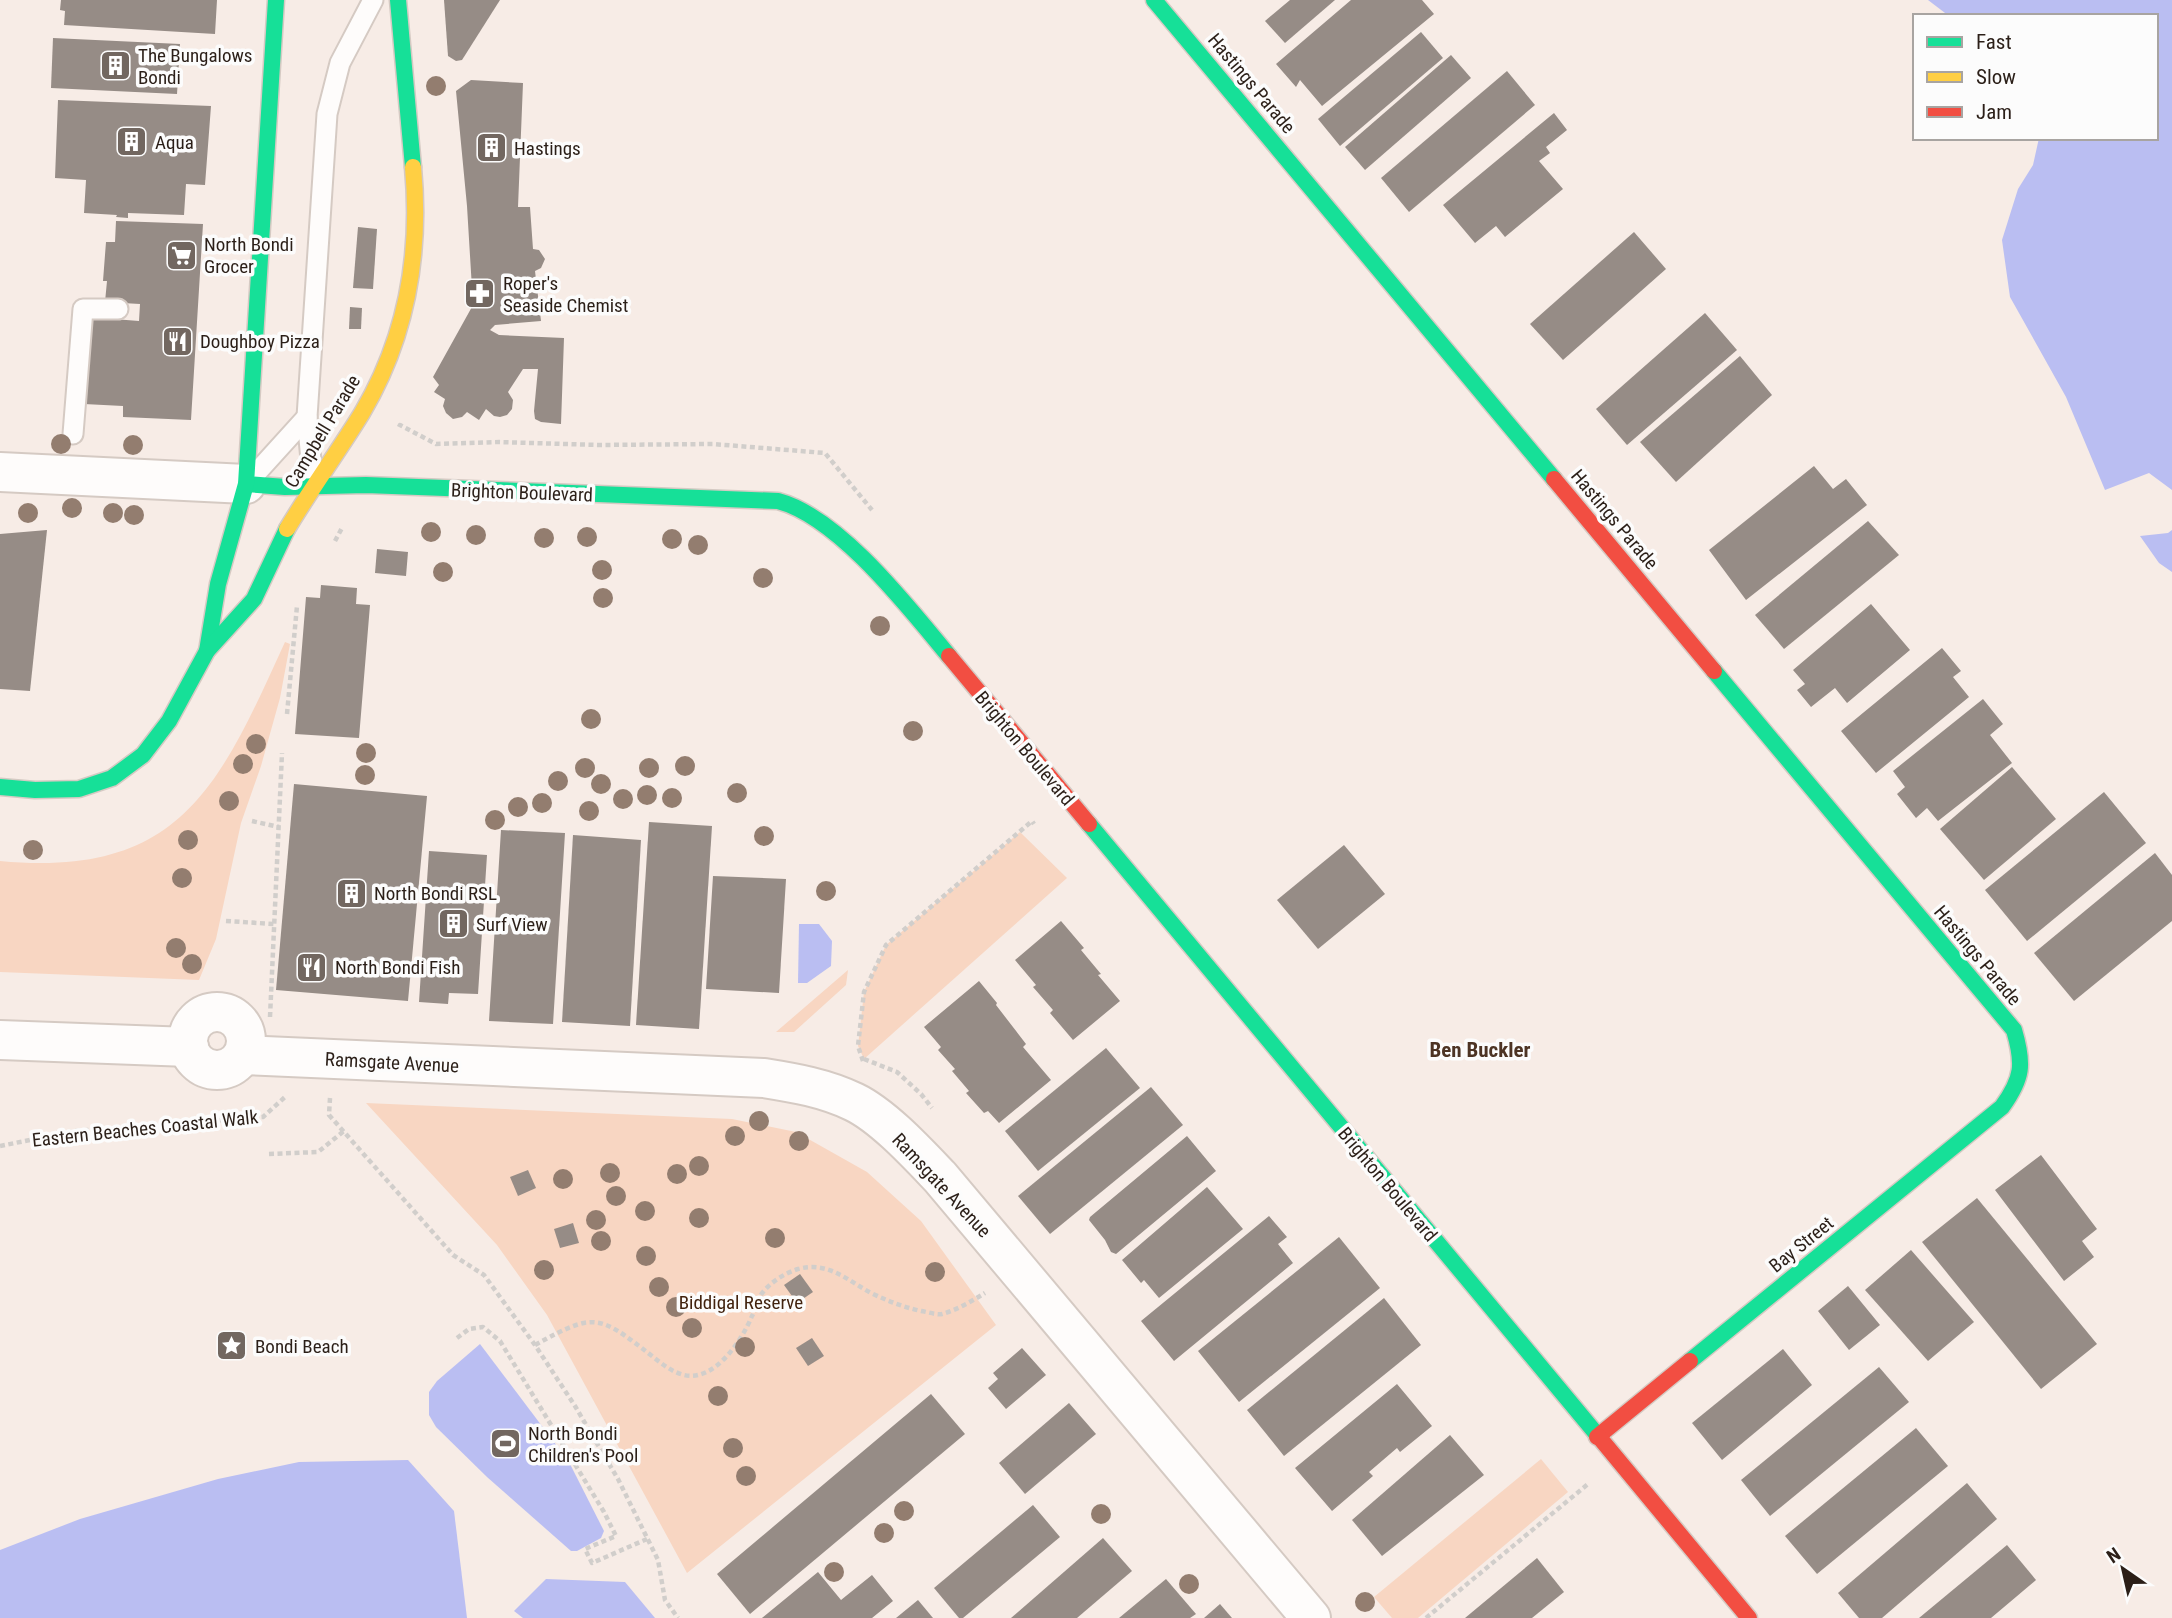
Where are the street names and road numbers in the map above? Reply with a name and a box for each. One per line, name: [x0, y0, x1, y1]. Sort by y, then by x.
street label: Hastings Parade: [1203, 29, 1300, 138]
street label: Campbell Parade: [280, 371, 365, 492]
street label: Hastings Parade: [1566, 465, 1663, 574]
street label: Brighton Boulevard: [451, 479, 593, 506]
street label: Brighton Boulevard: [970, 687, 1079, 810]
street label: Hastings Parade: [1929, 901, 2026, 1010]
street label: Ramsgate Avenue: [324, 1048, 460, 1078]
street label: Eastern Beaches Coastal Walk: [31, 1105, 260, 1152]
street label: Brighton Boulevard: [1333, 1123, 1442, 1246]
street label: Ramsgate Avenue: [887, 1128, 996, 1242]
street label: Bay Street: [1764, 1211, 1838, 1277]

